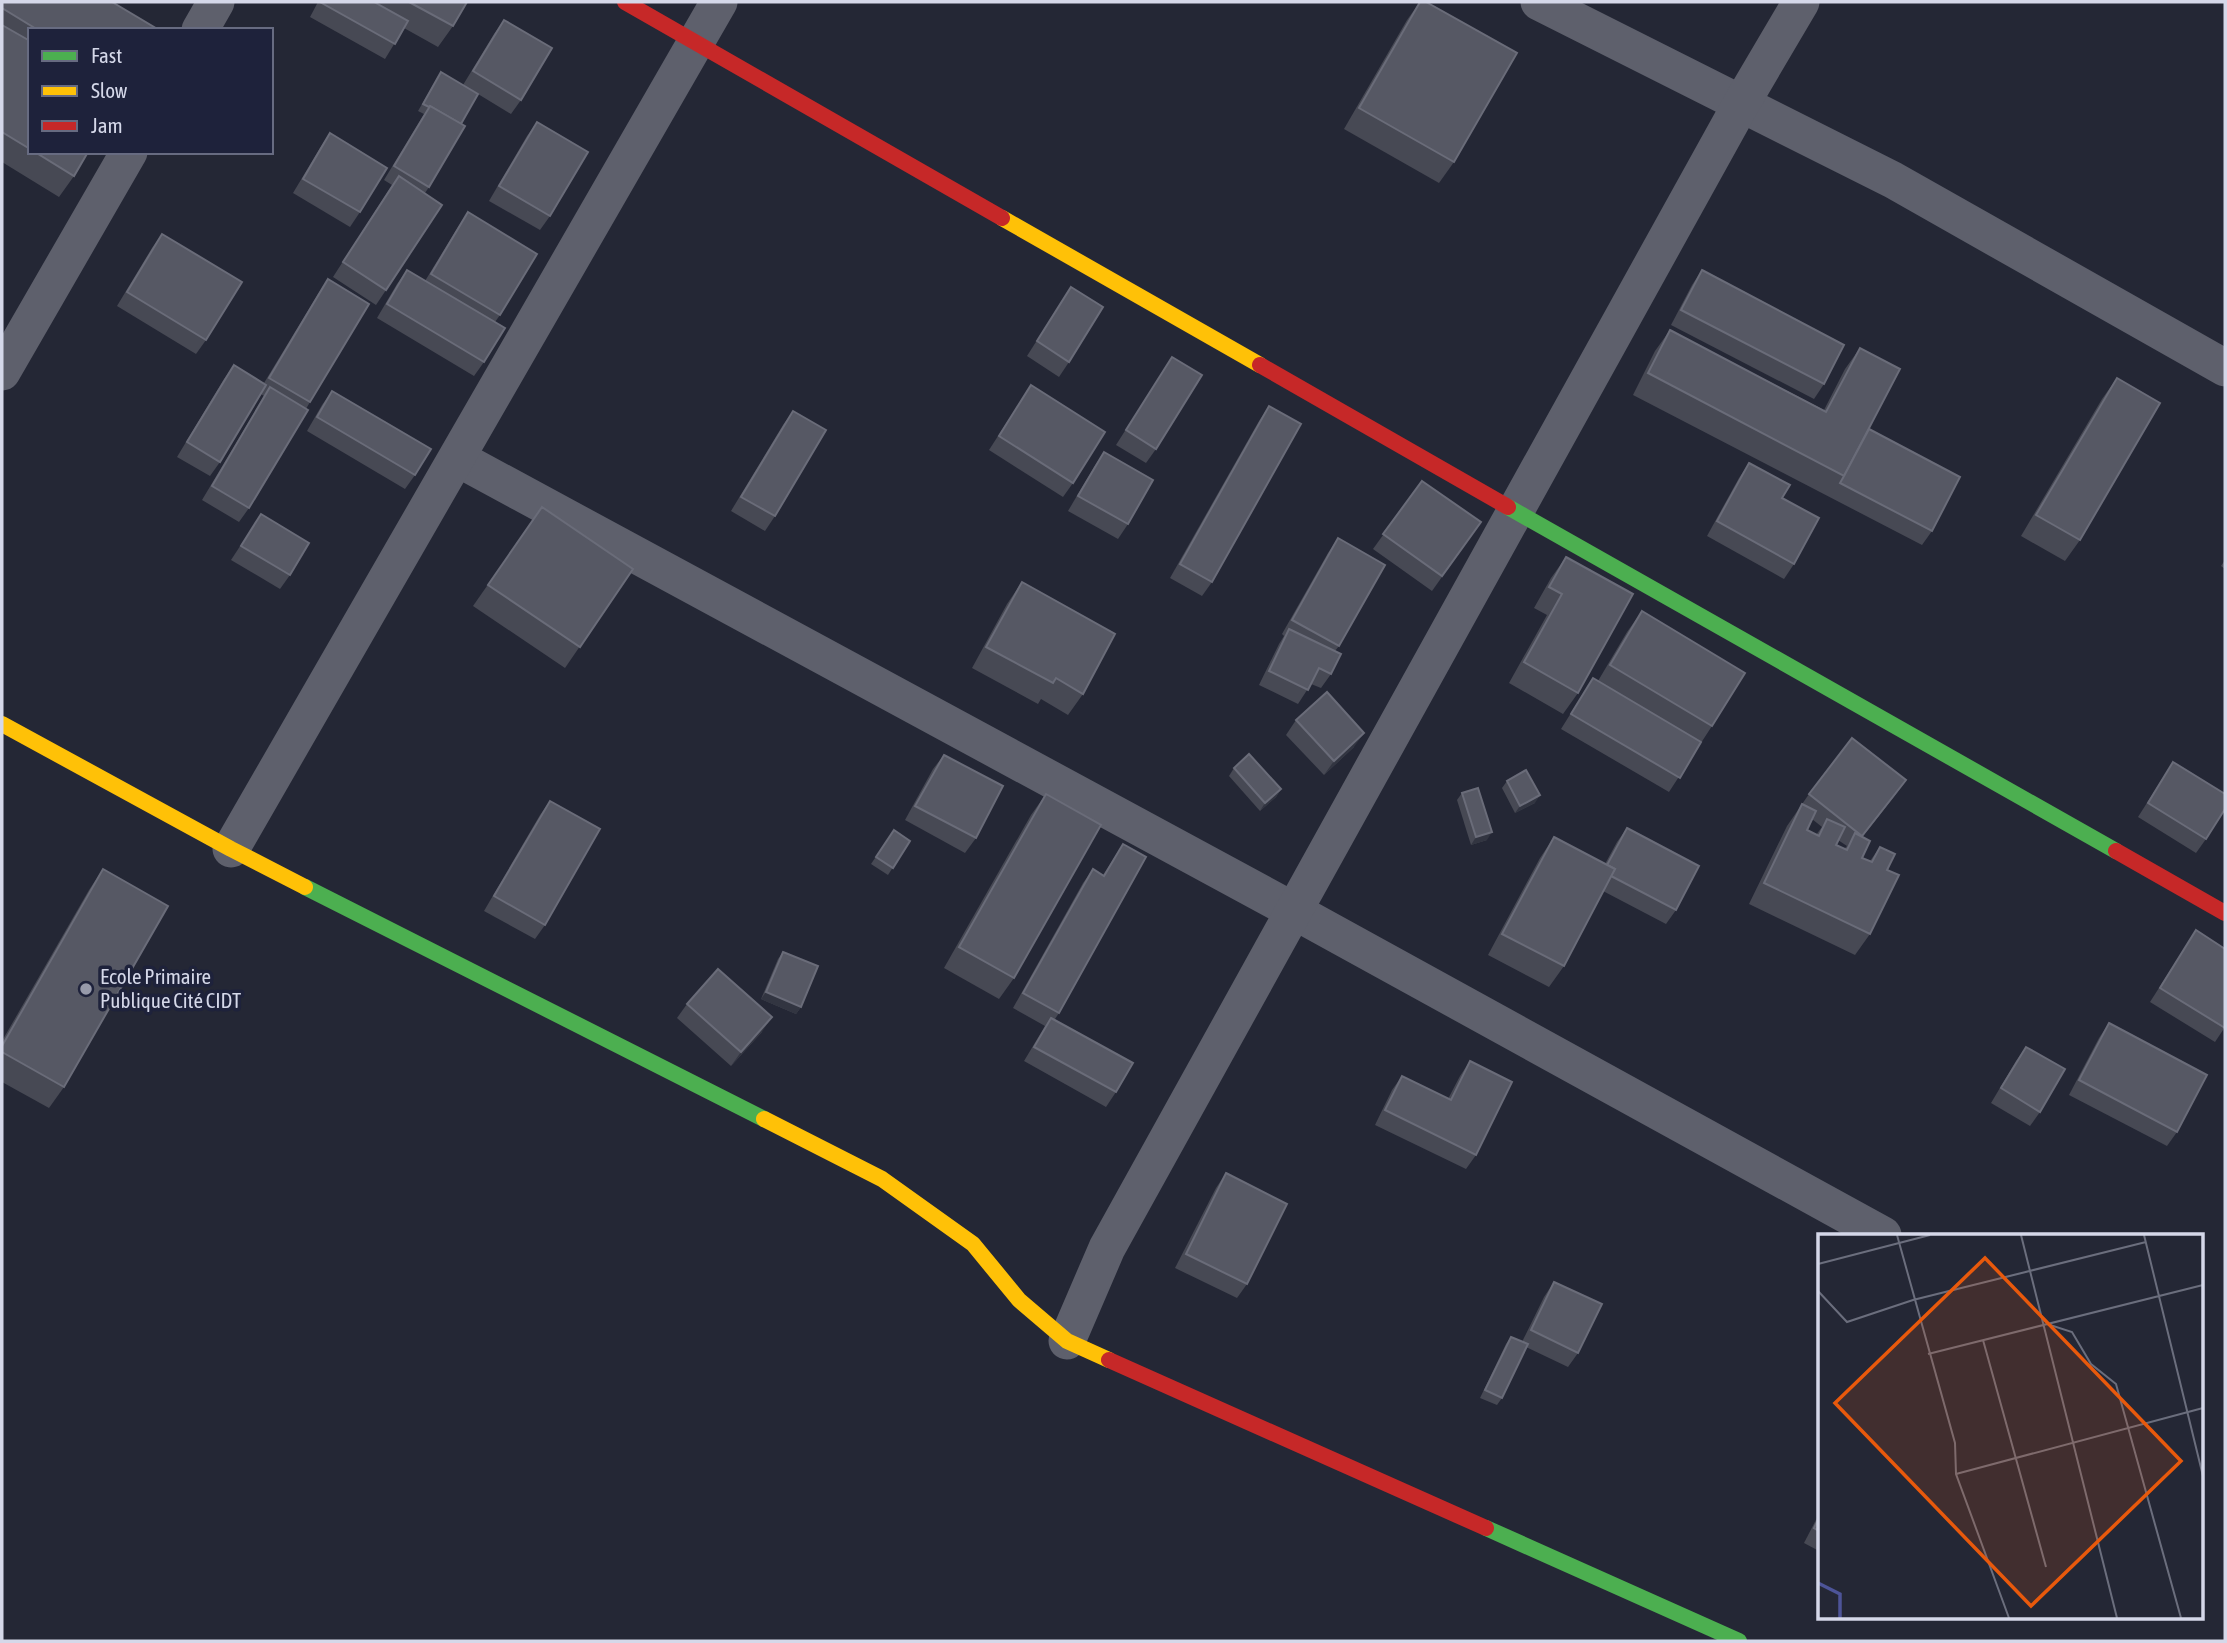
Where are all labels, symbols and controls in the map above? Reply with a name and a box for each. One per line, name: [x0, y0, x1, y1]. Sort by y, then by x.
legend: [28, 28, 273, 154]
text: Fast: [91, 43, 122, 67]
text: Slow: [91, 78, 128, 102]
text: Jam: [91, 113, 123, 137]
place label: Ecole Primaire Publique Cité CIDT: [100, 964, 241, 1012]
marker: Ecole Primaire Publique Cité CIDT: [78, 981, 94, 997]
inset map: [1818, 1234, 2202, 1618]

